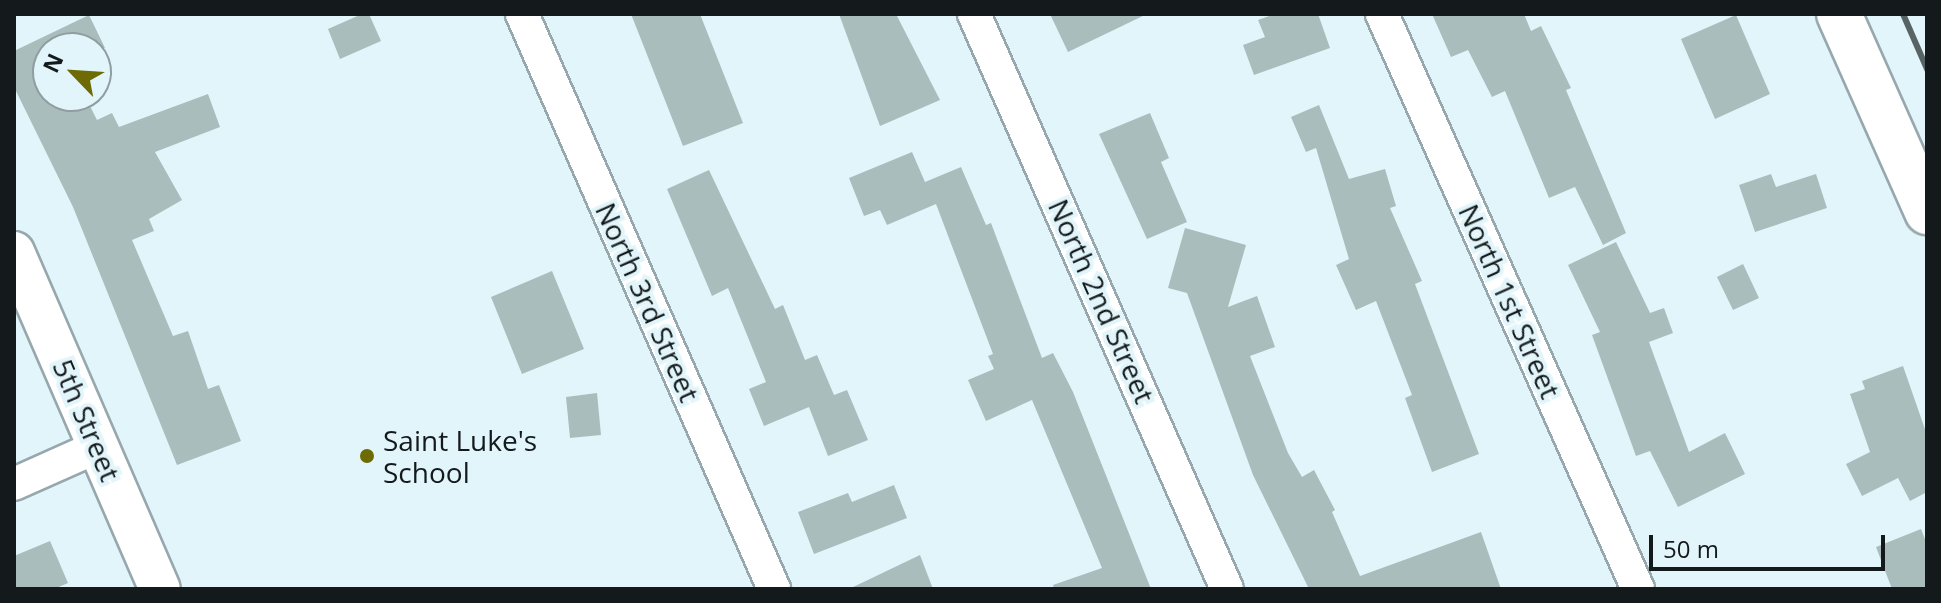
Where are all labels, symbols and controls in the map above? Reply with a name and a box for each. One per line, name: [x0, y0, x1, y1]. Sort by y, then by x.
north arrow: [32, 32, 112, 112]
text: N: [35, 48, 69, 77]
street label: North 2nd Street: [1042, 194, 1162, 408]
street label: North 3rd Street: [589, 197, 707, 407]
street label: North 1st Street: [1452, 199, 1568, 403]
street label: 5th Street: [46, 354, 128, 486]
place label: Saint Luke's School: [383, 423, 537, 489]
marker: Saint Luke's School: [358, 447, 376, 465]
scale bar: [1653, 519, 1889, 569]
text: 50 m: [1663, 532, 1719, 565]

